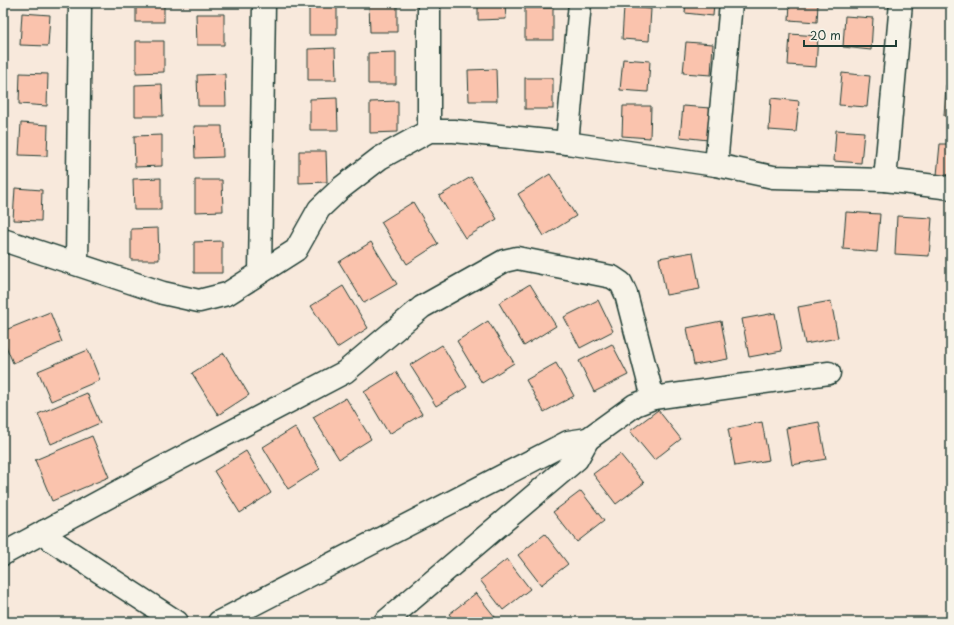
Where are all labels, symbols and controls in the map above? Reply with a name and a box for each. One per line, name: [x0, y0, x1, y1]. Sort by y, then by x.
scale bar: [804, 22, 896, 48]
text: 20 m: [810, 26, 841, 44]

